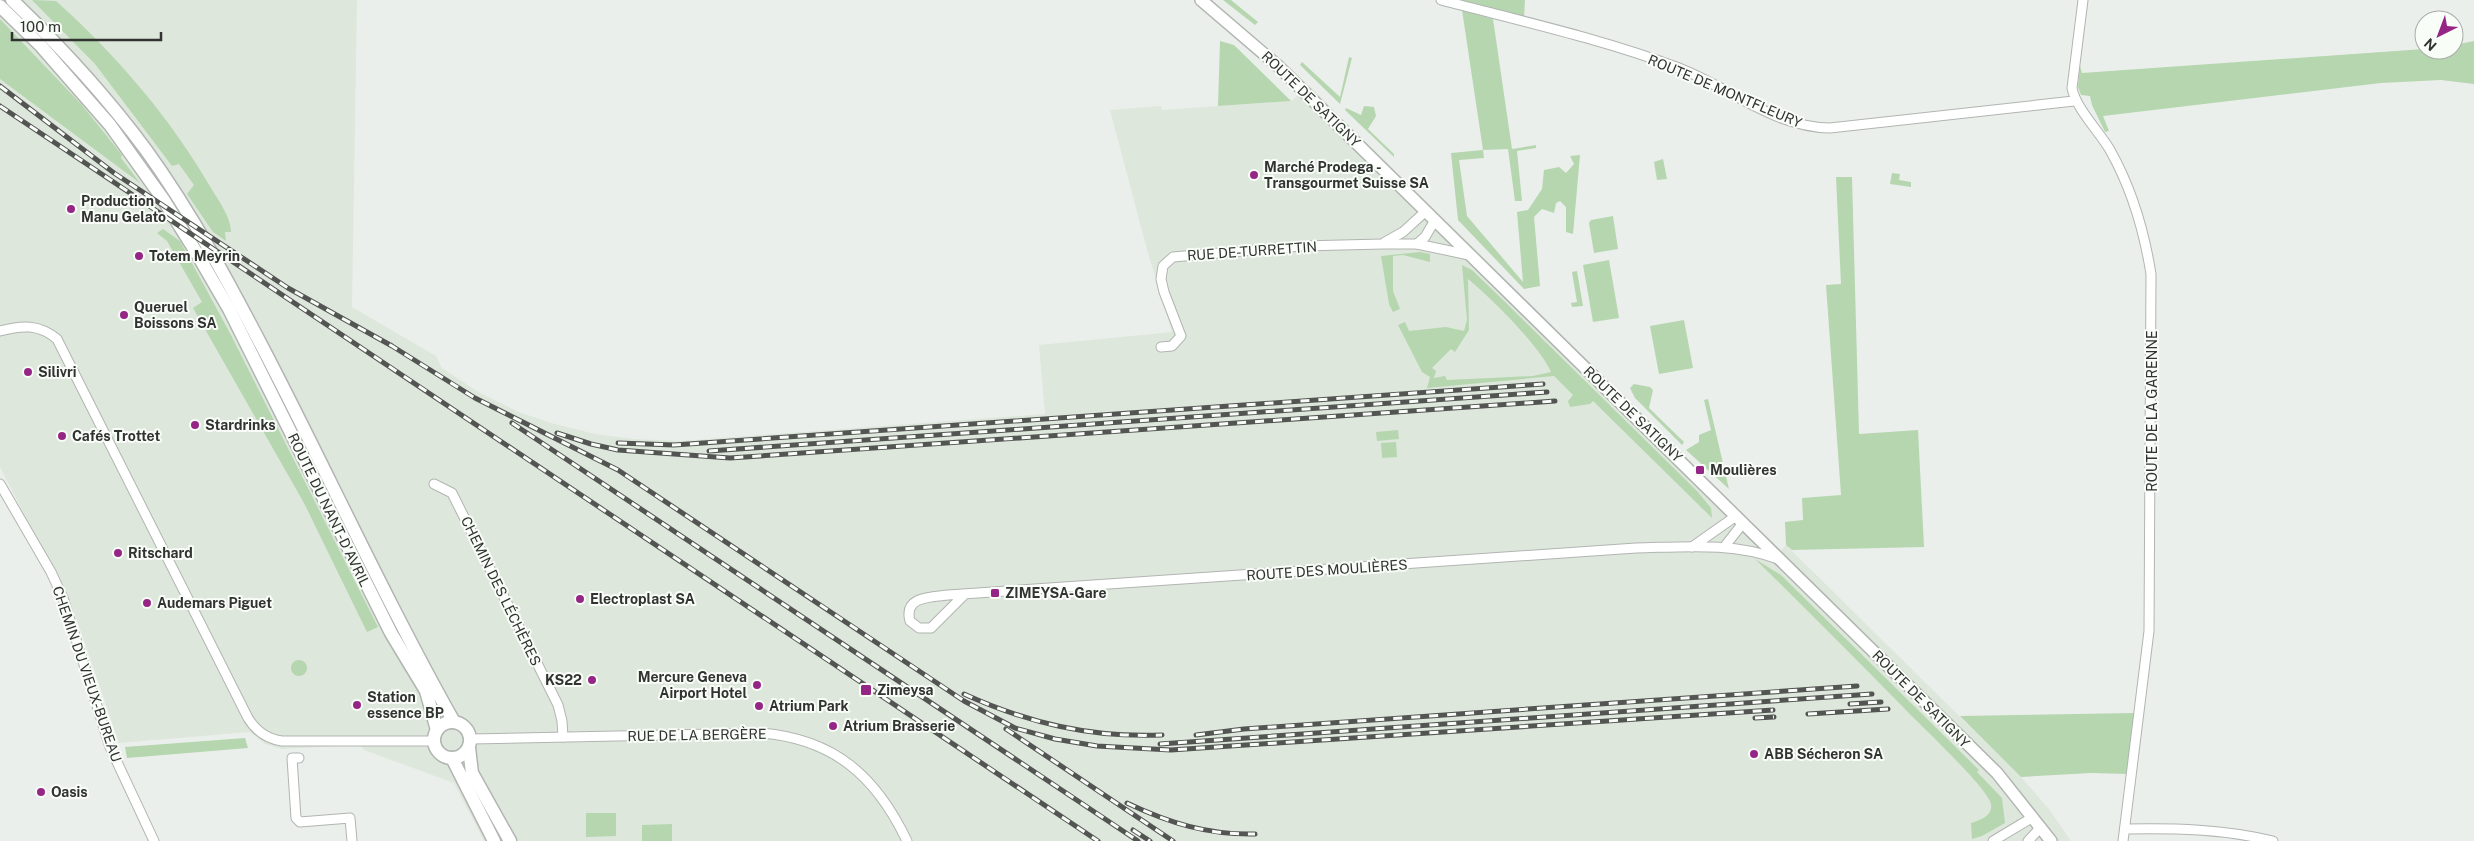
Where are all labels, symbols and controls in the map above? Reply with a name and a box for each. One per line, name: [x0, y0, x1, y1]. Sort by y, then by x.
scale bar: [12, 10, 161, 42]
north arrow: [2414, 10, 2464, 60]
text: 100 m: [20, 18, 61, 35]
text: N: [2421, 35, 2440, 54]
street label: ROUTE DE SATIGNY: [1258, 48, 1364, 151]
street label: ROUTE DE MONTFLEURY: [1646, 51, 1805, 131]
place label: Marché Prodega - Transgourmet Suisse SA: [1264, 159, 1429, 191]
marker: Marché Prodega - Transgourmet Suisse SA: [1248, 169, 1260, 181]
place label: Production Manu Gelato: [81, 193, 166, 225]
marker: Production Manu Gelato: [65, 203, 77, 215]
street label: RUE DE-TURRETTIN: [1187, 238, 1317, 264]
place label: Totem Meyrin: [149, 248, 240, 264]
marker: Totem Meyrin: [133, 250, 145, 262]
place label: Queruel Boissons SA: [134, 299, 217, 331]
marker: Queruel Boissons SA: [118, 309, 130, 321]
street label: ROUTE DE LA GARENNE: [2144, 330, 2160, 492]
street label: ROUTE DE SATIGNY: [1580, 363, 1686, 466]
place label: Silivri: [38, 364, 77, 380]
marker: Silivri: [22, 366, 34, 378]
place label: Stardrinks: [205, 417, 276, 433]
marker: Stardrinks: [189, 419, 201, 431]
place label: Cafés Trottet: [72, 428, 160, 444]
marker: Cafés Trottet: [56, 430, 68, 442]
street label: ROUTE DU NANT-D'AVRIL: [285, 431, 373, 589]
place label: Moulières: [1710, 462, 1777, 478]
marker: Moulières: [1694, 464, 1706, 476]
street label: CHEMIN DES LÉCHÈRES: [458, 513, 545, 668]
place label: Ritschard: [128, 545, 193, 561]
marker: Ritschard: [112, 547, 124, 559]
street label: ROUTE DES MOULIÈRES: [1246, 555, 1408, 584]
street label: CHEMIN DU VIEUX-BUREAU: [49, 584, 125, 764]
place label: ZIMEYSA-Gare: [1005, 585, 1107, 601]
marker: ZIMEYSA-Gare: [989, 587, 1001, 599]
place label: Electroplast SA: [590, 591, 695, 607]
marker: Electroplast SA: [574, 593, 586, 605]
place label: Audemars Piguet: [157, 595, 272, 611]
marker: Audemars Piguet: [141, 597, 153, 609]
street label: ROUTE DE SATIGNY: [1869, 647, 1973, 751]
place label: Mercure Geneva Airport Hotel: [638, 669, 747, 701]
place label: KS22: [545, 672, 582, 688]
marker: KS22: [586, 674, 598, 686]
marker: Mercure Geneva Airport Hotel: [751, 679, 763, 691]
place label: Zimeysa: [877, 682, 934, 698]
marker: Zimeysa: [859, 683, 873, 697]
place label: Station essence BP: [367, 689, 444, 721]
place label: Atrium Park: [769, 698, 849, 714]
marker: Station essence BP: [351, 699, 363, 711]
marker: Atrium Park: [753, 700, 765, 712]
place label: Atrium Brasserie: [843, 718, 955, 734]
marker: Atrium Brasserie: [827, 720, 839, 732]
street label: RUE DE LA BERGÈRE: [627, 725, 767, 744]
place label: ABB Sécheron SA: [1764, 746, 1883, 762]
marker: ABB Sécheron SA: [1748, 748, 1760, 760]
place label: Oasis: [51, 784, 88, 800]
marker: Oasis: [35, 786, 47, 798]

